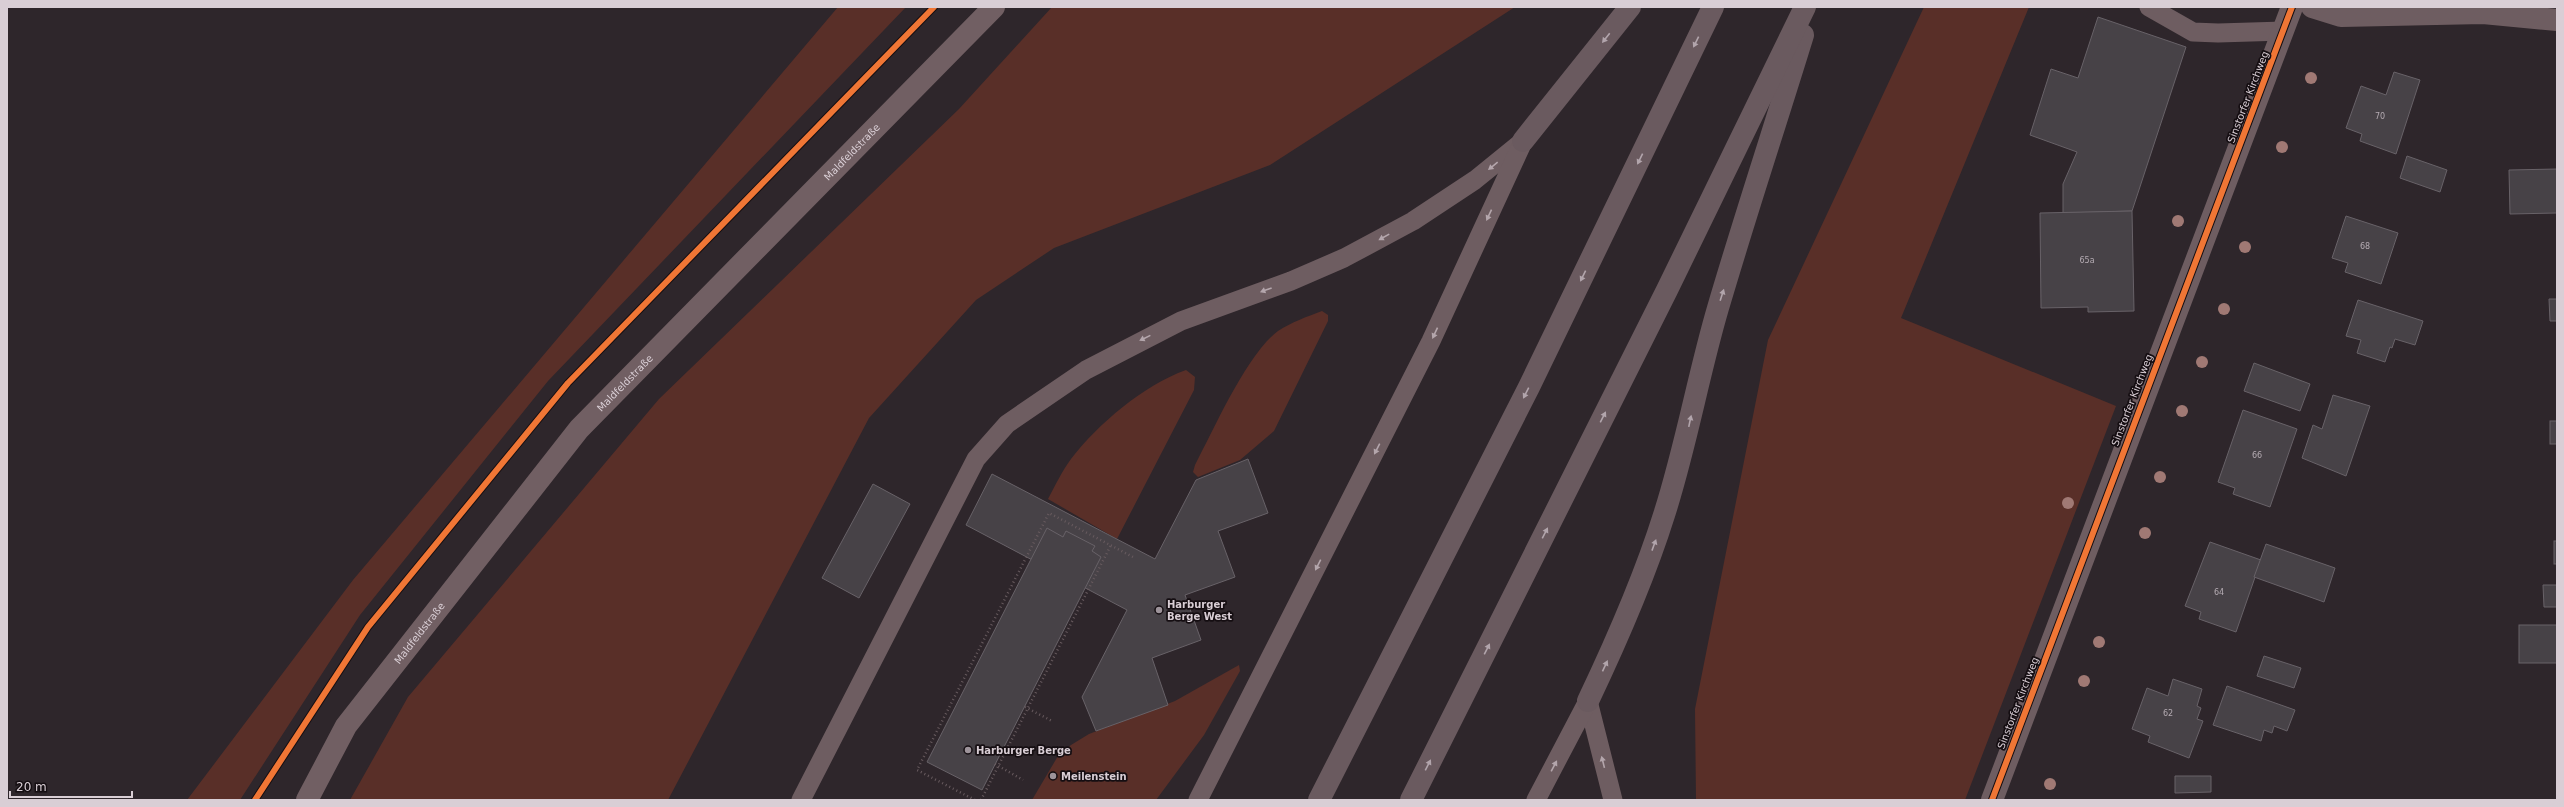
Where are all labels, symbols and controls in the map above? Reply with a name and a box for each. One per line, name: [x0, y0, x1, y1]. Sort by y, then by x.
one-way arrow: [1601, 32, 1610, 43]
one-way arrow: [1693, 36, 1699, 48]
street label: Sinstorfer Kirchweg: [2225, 50, 2271, 144]
house number: 70: [2375, 112, 2385, 121]
street label: Maldfeldstraße: [822, 121, 882, 182]
one-way arrow: [1636, 153, 1643, 165]
one-way arrow: [1488, 161, 1498, 170]
one-way arrow: [1486, 209, 1492, 221]
one-way arrow: [1378, 233, 1390, 240]
house number: 68: [2360, 242, 2370, 251]
house number: 65a: [2079, 256, 2095, 265]
one-way arrow: [1580, 270, 1586, 282]
one-way arrow: [1260, 288, 1272, 294]
one-way arrow: [1720, 288, 1726, 300]
one-way arrow: [1432, 327, 1438, 339]
one-way arrow: [1140, 335, 1151, 341]
street label: Maldfeldstraße: [594, 352, 655, 413]
street label: Sinstorfer Kirchweg: [2109, 353, 2155, 447]
one-way arrow: [1523, 387, 1529, 399]
one-way arrow: [1600, 411, 1606, 422]
one-way arrow: [1687, 414, 1693, 427]
one-way arrow: [1373, 443, 1380, 455]
house number: 66: [2252, 451, 2262, 460]
one-way arrow: [1542, 527, 1548, 539]
one-way arrow: [1651, 539, 1657, 551]
one-way arrow: [1315, 559, 1321, 571]
house number: 64: [2214, 588, 2224, 597]
place label: Harburger Berge West: [1167, 599, 1232, 622]
street label: Maldfeldstraße: [392, 600, 446, 666]
marker: Harburger Berge West: [1154, 605, 1164, 615]
one-way arrow: [1483, 643, 1490, 655]
street label: Sinstorfer Kirchweg: [1995, 656, 2041, 750]
one-way arrow: [1602, 660, 1608, 671]
house number: 62: [2163, 709, 2173, 718]
marker: Harburger Berge: [963, 745, 973, 755]
place label: Harburger Berge: [976, 745, 1071, 756]
one-way arrow: [1600, 756, 1606, 768]
one-way arrow: [1425, 759, 1431, 771]
one-way arrow: [1551, 760, 1557, 771]
marker: Meilenstein: [1048, 771, 1058, 781]
place label: Meilenstein: [1061, 771, 1127, 782]
scale bar: [10, 773, 132, 799]
text: 20 m: [16, 780, 47, 794]

